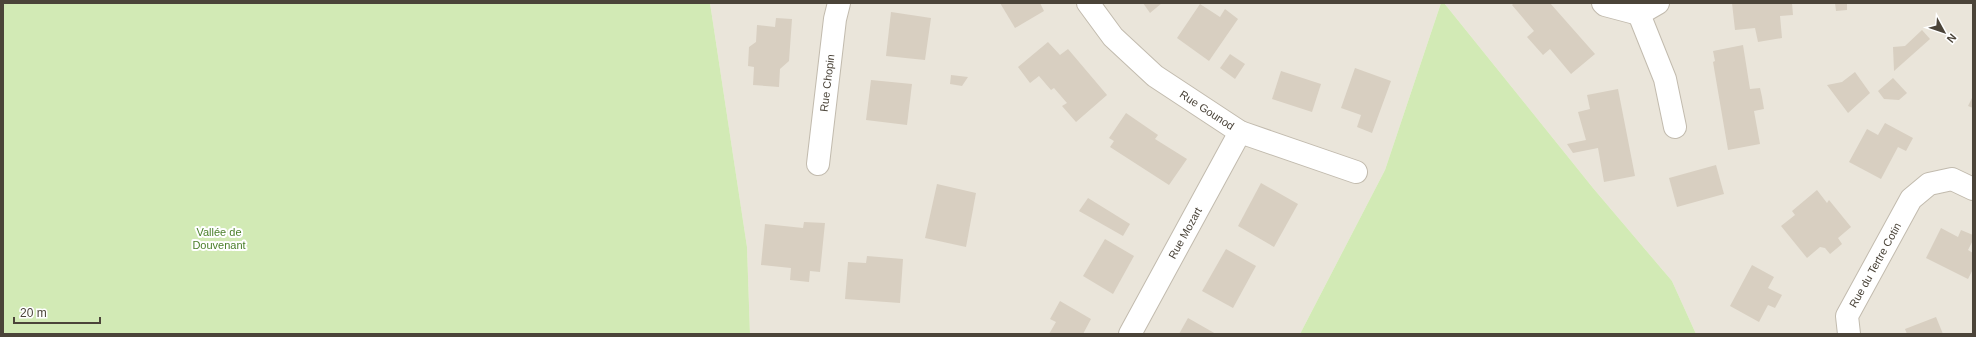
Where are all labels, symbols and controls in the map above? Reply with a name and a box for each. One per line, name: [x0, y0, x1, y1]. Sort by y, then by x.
north arrow: [1924, 12, 1964, 52]
text: N: [1944, 32, 1959, 45]
street label: Rue Chopin: [818, 53, 836, 113]
street label: Rue Gounod: [1178, 88, 1236, 132]
street label: Rue Mozart: [1166, 205, 1204, 261]
street label: Rue du Tertre Cotin: [1847, 220, 1903, 310]
park label: Vallée de Douvenant: [192, 226, 246, 251]
scale bar: [14, 299, 100, 325]
text: 20 m: [20, 306, 47, 320]

